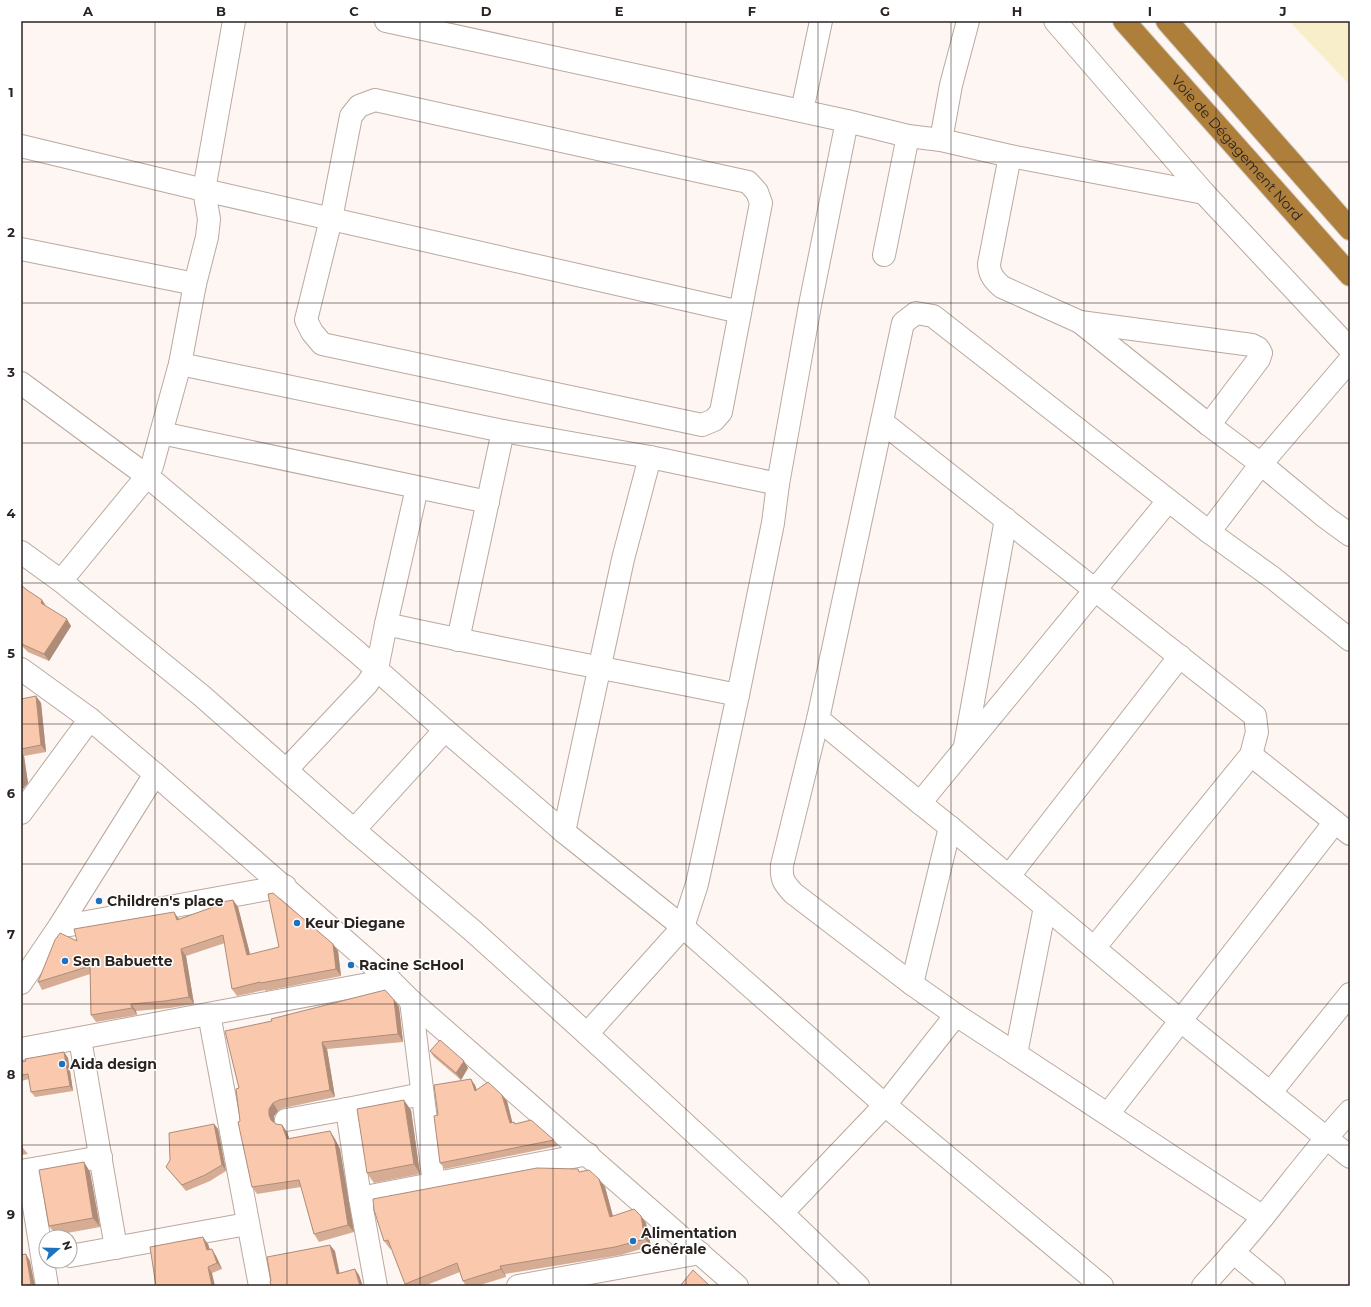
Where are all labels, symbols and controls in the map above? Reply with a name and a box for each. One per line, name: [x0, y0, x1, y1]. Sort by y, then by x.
text: A: [82, 3, 94, 19]
text: B: [216, 3, 226, 19]
text: C: [349, 3, 359, 19]
text: D: [481, 3, 492, 19]
text: E: [615, 3, 624, 19]
text: F: [748, 3, 756, 19]
text: G: [880, 3, 890, 19]
text: H: [1012, 3, 1022, 19]
text: I: [1148, 3, 1152, 19]
text: J: [1278, 3, 1287, 19]
street label: Voie de Dégagement Nord: [1168, 72, 1306, 224]
text: 1: [8, 84, 14, 100]
text: 2: [7, 224, 15, 240]
text: 3: [6, 364, 15, 380]
text: 4: [7, 505, 16, 521]
text: 5: [7, 645, 15, 661]
text: 6: [7, 785, 16, 801]
place label: Children's place: [107, 892, 224, 910]
marker: Children's place: [94, 896, 104, 906]
place label: Keur Diegane: [305, 914, 405, 932]
marker: Keur Diegane: [292, 918, 302, 928]
text: 7: [7, 926, 15, 942]
place label: Sen Babuette: [73, 952, 173, 970]
marker: Sen Babuette: [60, 956, 70, 966]
place label: Racine ScHool: [359, 956, 464, 974]
marker: Racine ScHool: [346, 960, 356, 970]
place label: Aida design: [69, 1055, 157, 1073]
marker: Aida design: [57, 1059, 67, 1069]
text: 8: [7, 1066, 16, 1082]
text: 9: [7, 1206, 15, 1222]
place label: Alimentation Générale: [640, 1224, 737, 1258]
north arrow: [38, 1229, 78, 1269]
marker: Alimentation Générale: [628, 1236, 638, 1246]
text: N: [59, 1239, 75, 1252]

